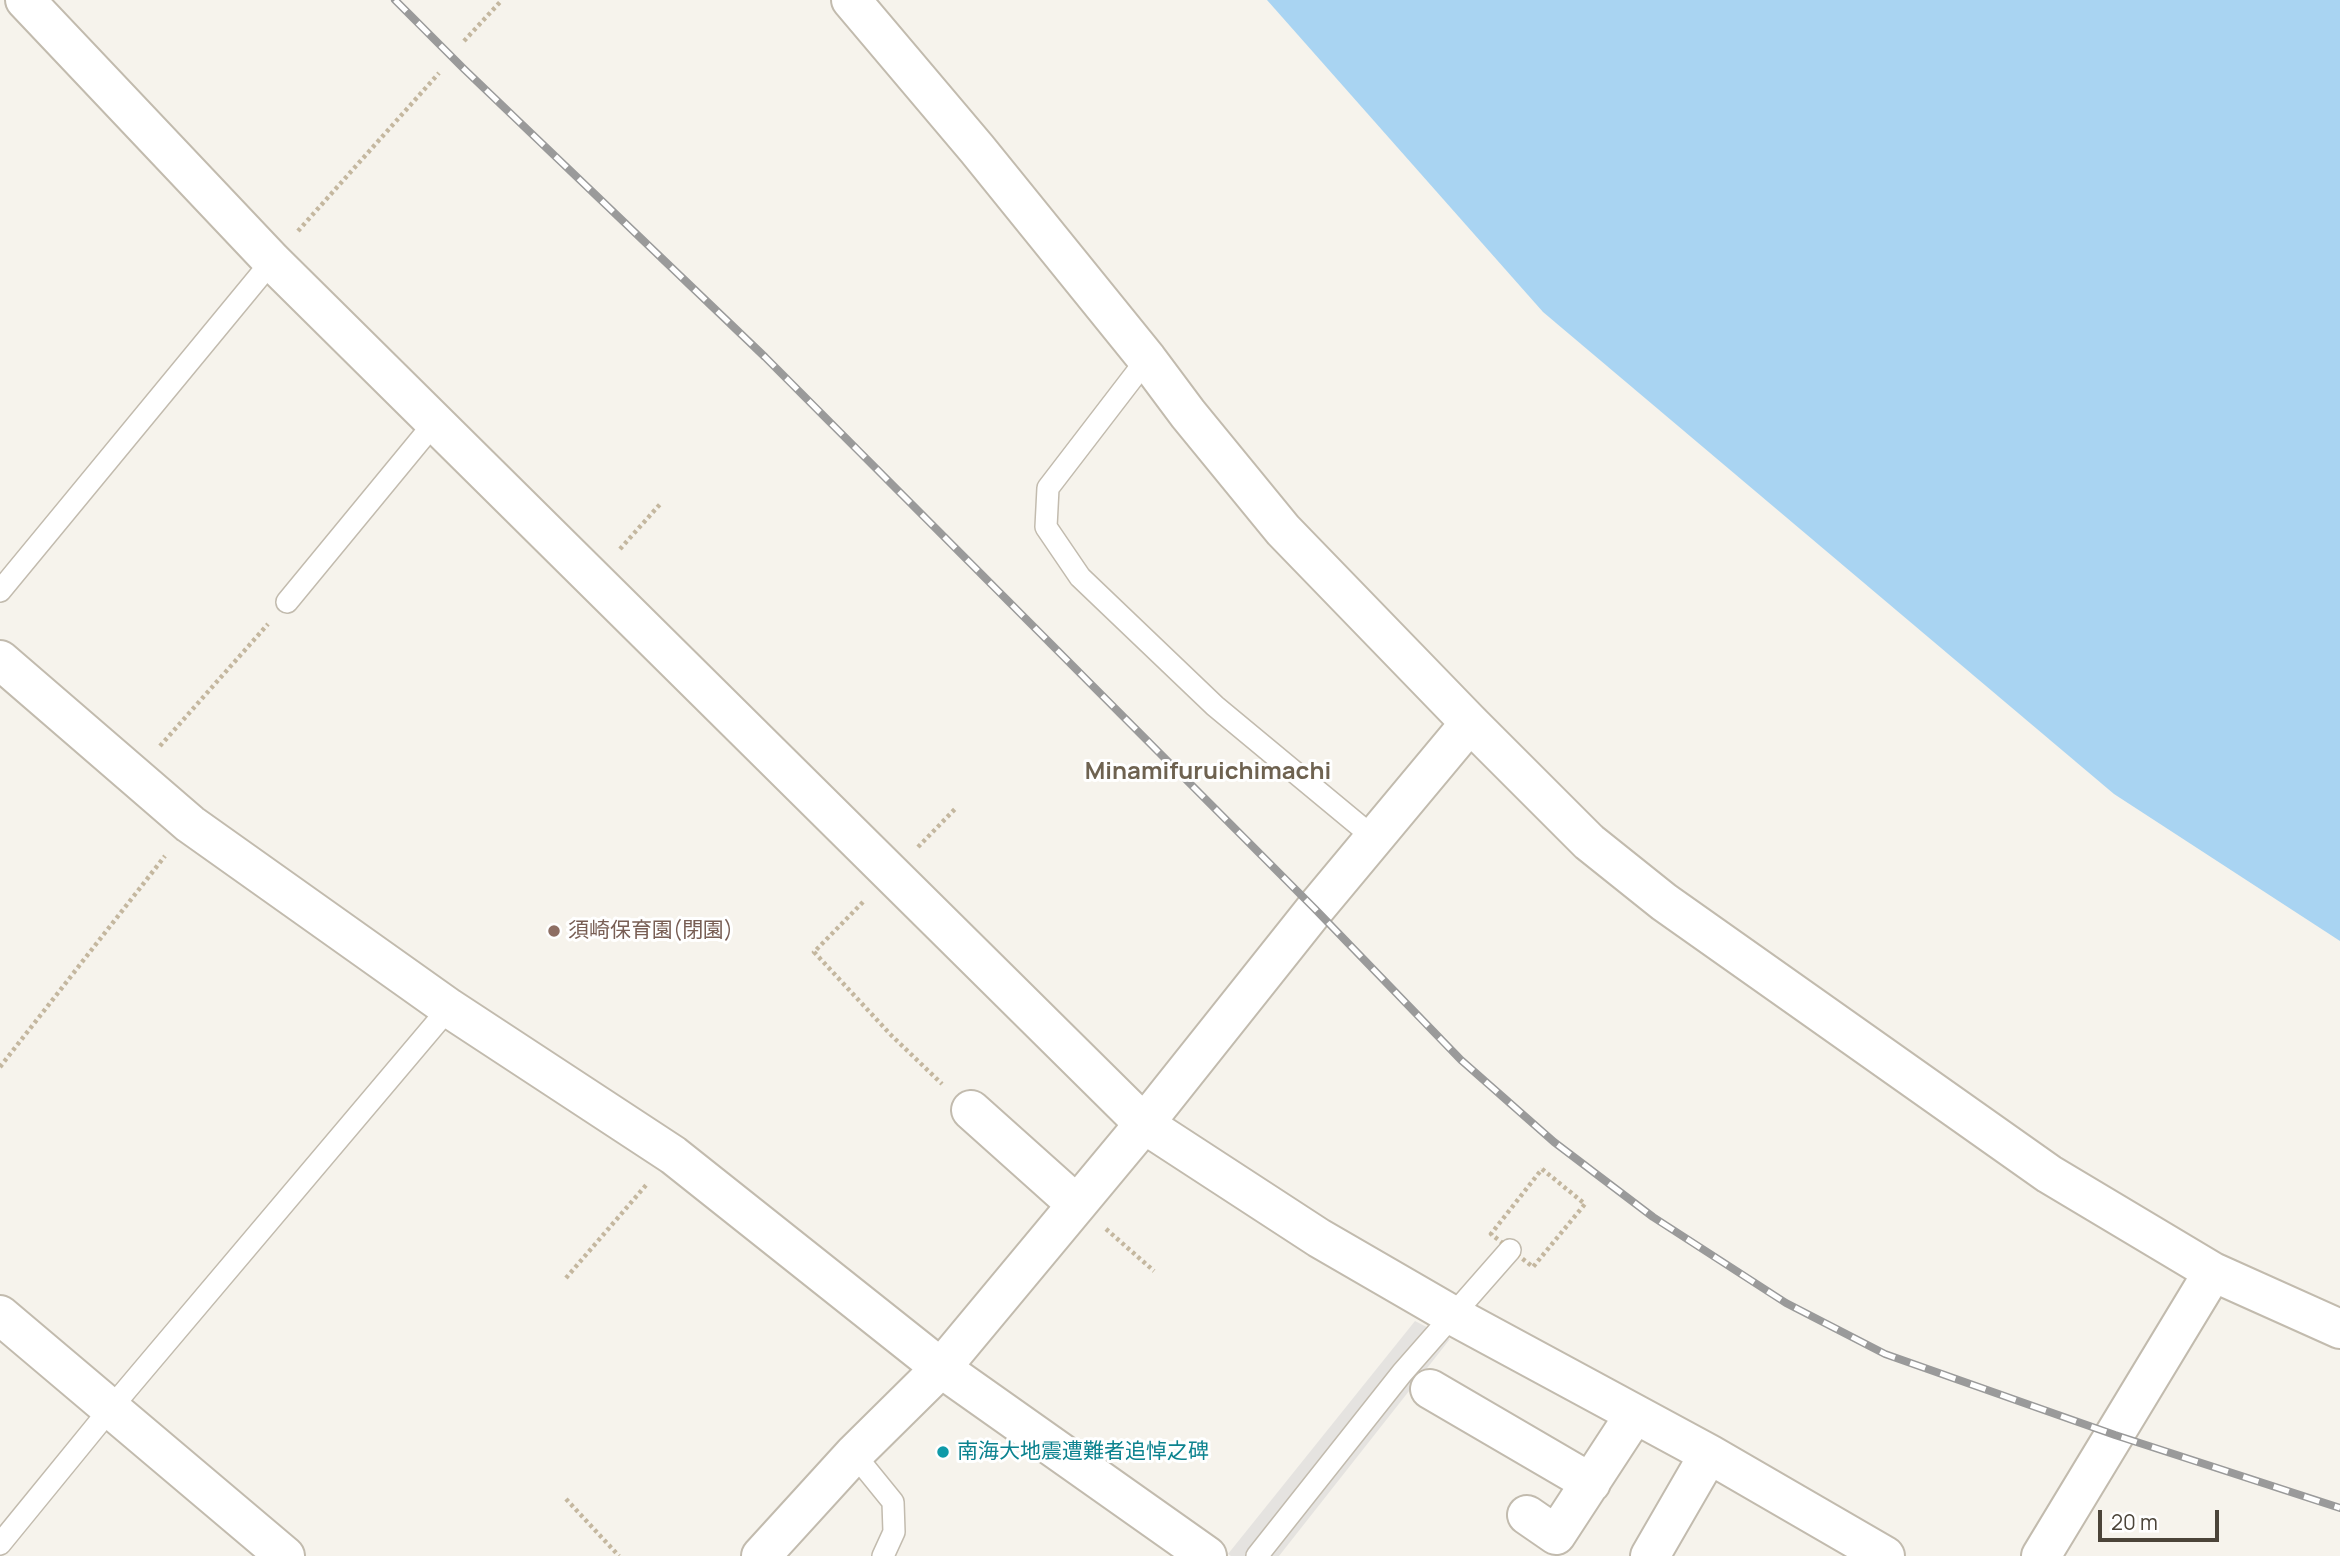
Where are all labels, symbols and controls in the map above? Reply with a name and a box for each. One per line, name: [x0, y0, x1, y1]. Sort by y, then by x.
district label: Minamifuruichimachi: [1085, 758, 1331, 786]
place label: 須崎保育園(閉園): [568, 918, 733, 944]
marker: 須崎保育園(閉園): [546, 923, 562, 939]
place label: 南海大地震遭難者追悼之碑: [957, 1439, 1209, 1465]
marker: 南海大地震遭難者追悼之碑: [935, 1444, 951, 1460]
scale bar: [2102, 1496, 2223, 1540]
text: 20 m: [2111, 1508, 2158, 1536]

